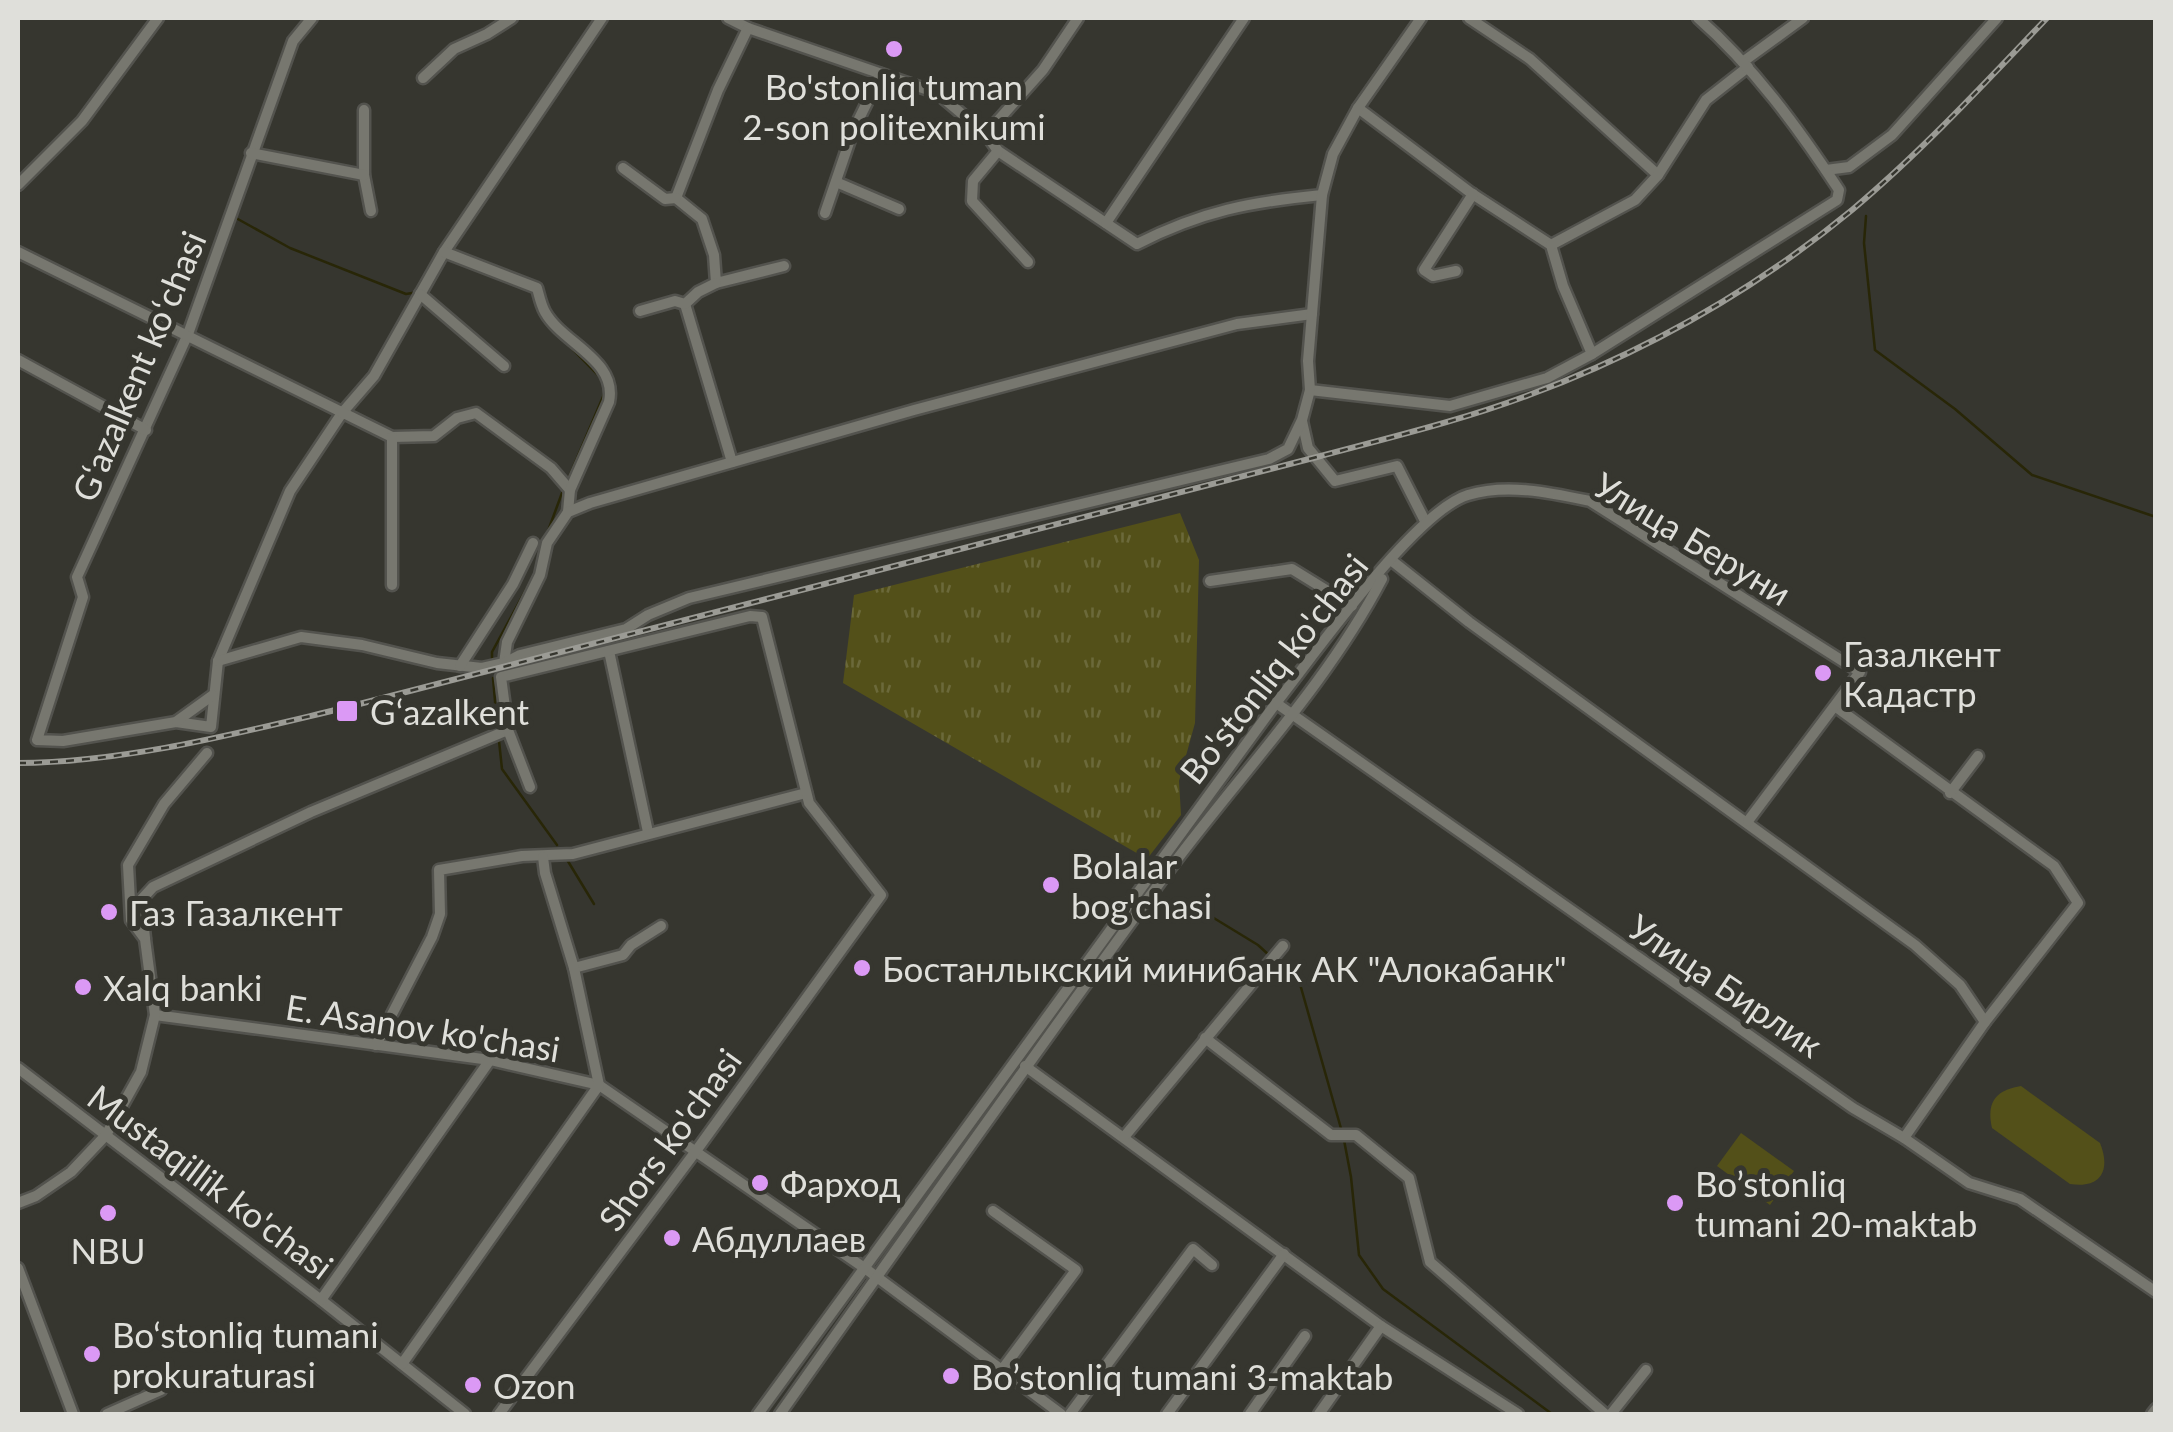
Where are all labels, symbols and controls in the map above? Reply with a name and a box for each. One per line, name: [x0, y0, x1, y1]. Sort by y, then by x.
marker: Bo'stonliq tuman 2-son politexnikumi: [883, 38, 905, 60]
place label: Bo'stonliq tuman 2-son politexnikumi: [742, 65, 1046, 147]
street label: Gʻazalkent koʻchasi: [62, 225, 214, 507]
street label: Улица Беруни: [1587, 463, 1799, 613]
street label: Bo'stonliq ko'chasi: [1170, 545, 1376, 791]
place label: Газалкент Кадастр: [1843, 632, 2001, 714]
marker: Газалкент Кадастр: [1812, 662, 1834, 684]
place label: Gʻazalkent: [370, 690, 529, 732]
marker: Gʻazalkent: [334, 698, 360, 724]
place label: Bolalar bog'chasi: [1071, 844, 1212, 926]
marker: Bolalar bog'chasi: [1040, 874, 1062, 896]
place label: Газ Газалкент: [129, 891, 343, 933]
marker: Газ Газалкент: [98, 901, 120, 923]
street label: Улица Бирлик: [1621, 905, 1831, 1065]
place label: Бостанлыкский минибанк АК "Алокабанк": [882, 947, 1567, 989]
marker: Бостанлыкский минибанк АК "Алокабанк": [851, 957, 873, 979]
place label: Xalq banki: [103, 966, 262, 1008]
marker: Xalq banki: [72, 976, 94, 998]
street label: E. Asanov ko'chasi: [283, 985, 563, 1069]
street label: Shors ko'chasi: [589, 1040, 749, 1238]
street label: Mustaqillik ko'chasi: [80, 1075, 342, 1287]
place label: Фарход: [780, 1162, 901, 1204]
place label: Bo’stonliq tumani 20-maktab: [1695, 1162, 1977, 1244]
marker: Фарход: [749, 1172, 771, 1194]
marker: Bo’stonliq tumani 20-maktab: [1664, 1192, 1686, 1214]
marker: NBU: [97, 1202, 119, 1224]
place label: Абдуллаев: [692, 1217, 866, 1259]
marker: Абдуллаев: [661, 1227, 683, 1249]
place label: NBU: [70, 1229, 146, 1271]
place label: Bo‘stonliq tumani prokuraturasi: [112, 1313, 379, 1395]
marker: Bo‘stonliq tumani prokuraturasi: [81, 1343, 103, 1365]
place label: Bo’stonliq tumani 3-maktab: [971, 1355, 1393, 1397]
place label: Ozon: [493, 1364, 576, 1406]
marker: Bo’stonliq tumani 3-maktab: [940, 1365, 962, 1387]
marker: Ozon: [462, 1374, 484, 1396]

